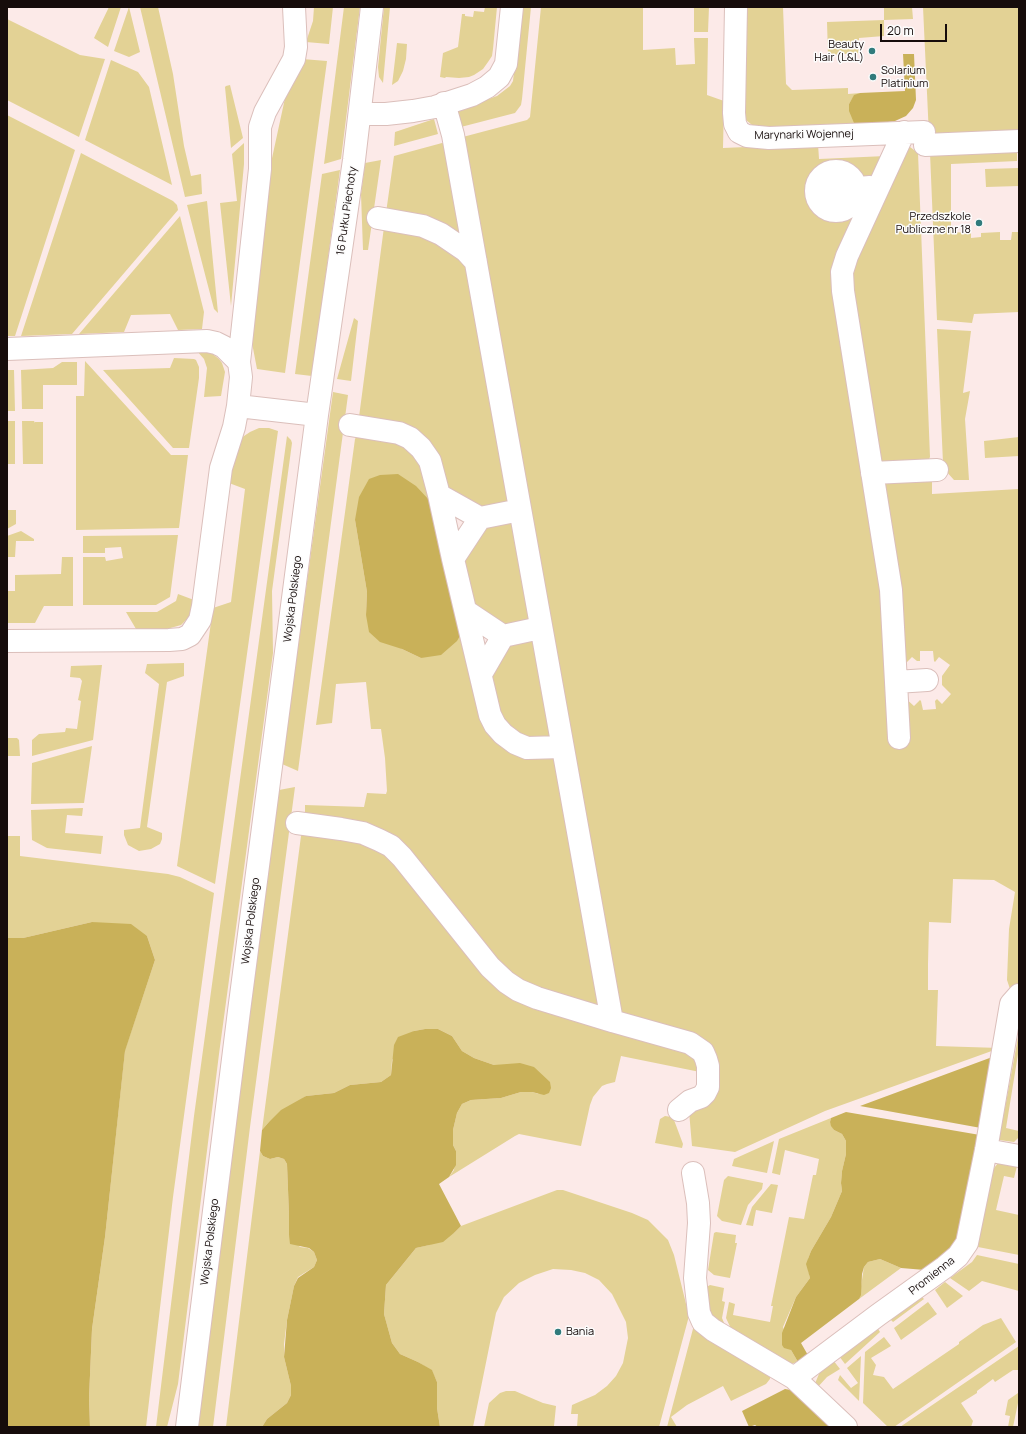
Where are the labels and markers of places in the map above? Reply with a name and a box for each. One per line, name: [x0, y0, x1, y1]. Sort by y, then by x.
place label: Beauty Hair (L&L): [814, 38, 864, 64]
marker: Beauty Hair (L&L): [867, 46, 877, 56]
place label: Solarium Platinium: [881, 64, 928, 90]
marker: Solarium Platinium: [868, 72, 878, 82]
place label: Przedszkole Publiczne nr 18: [896, 210, 971, 236]
marker: Przedszkole Publiczne nr 18: [974, 218, 984, 228]
place label: Bania: [566, 1325, 594, 1339]
marker: Bania: [553, 1327, 563, 1337]

